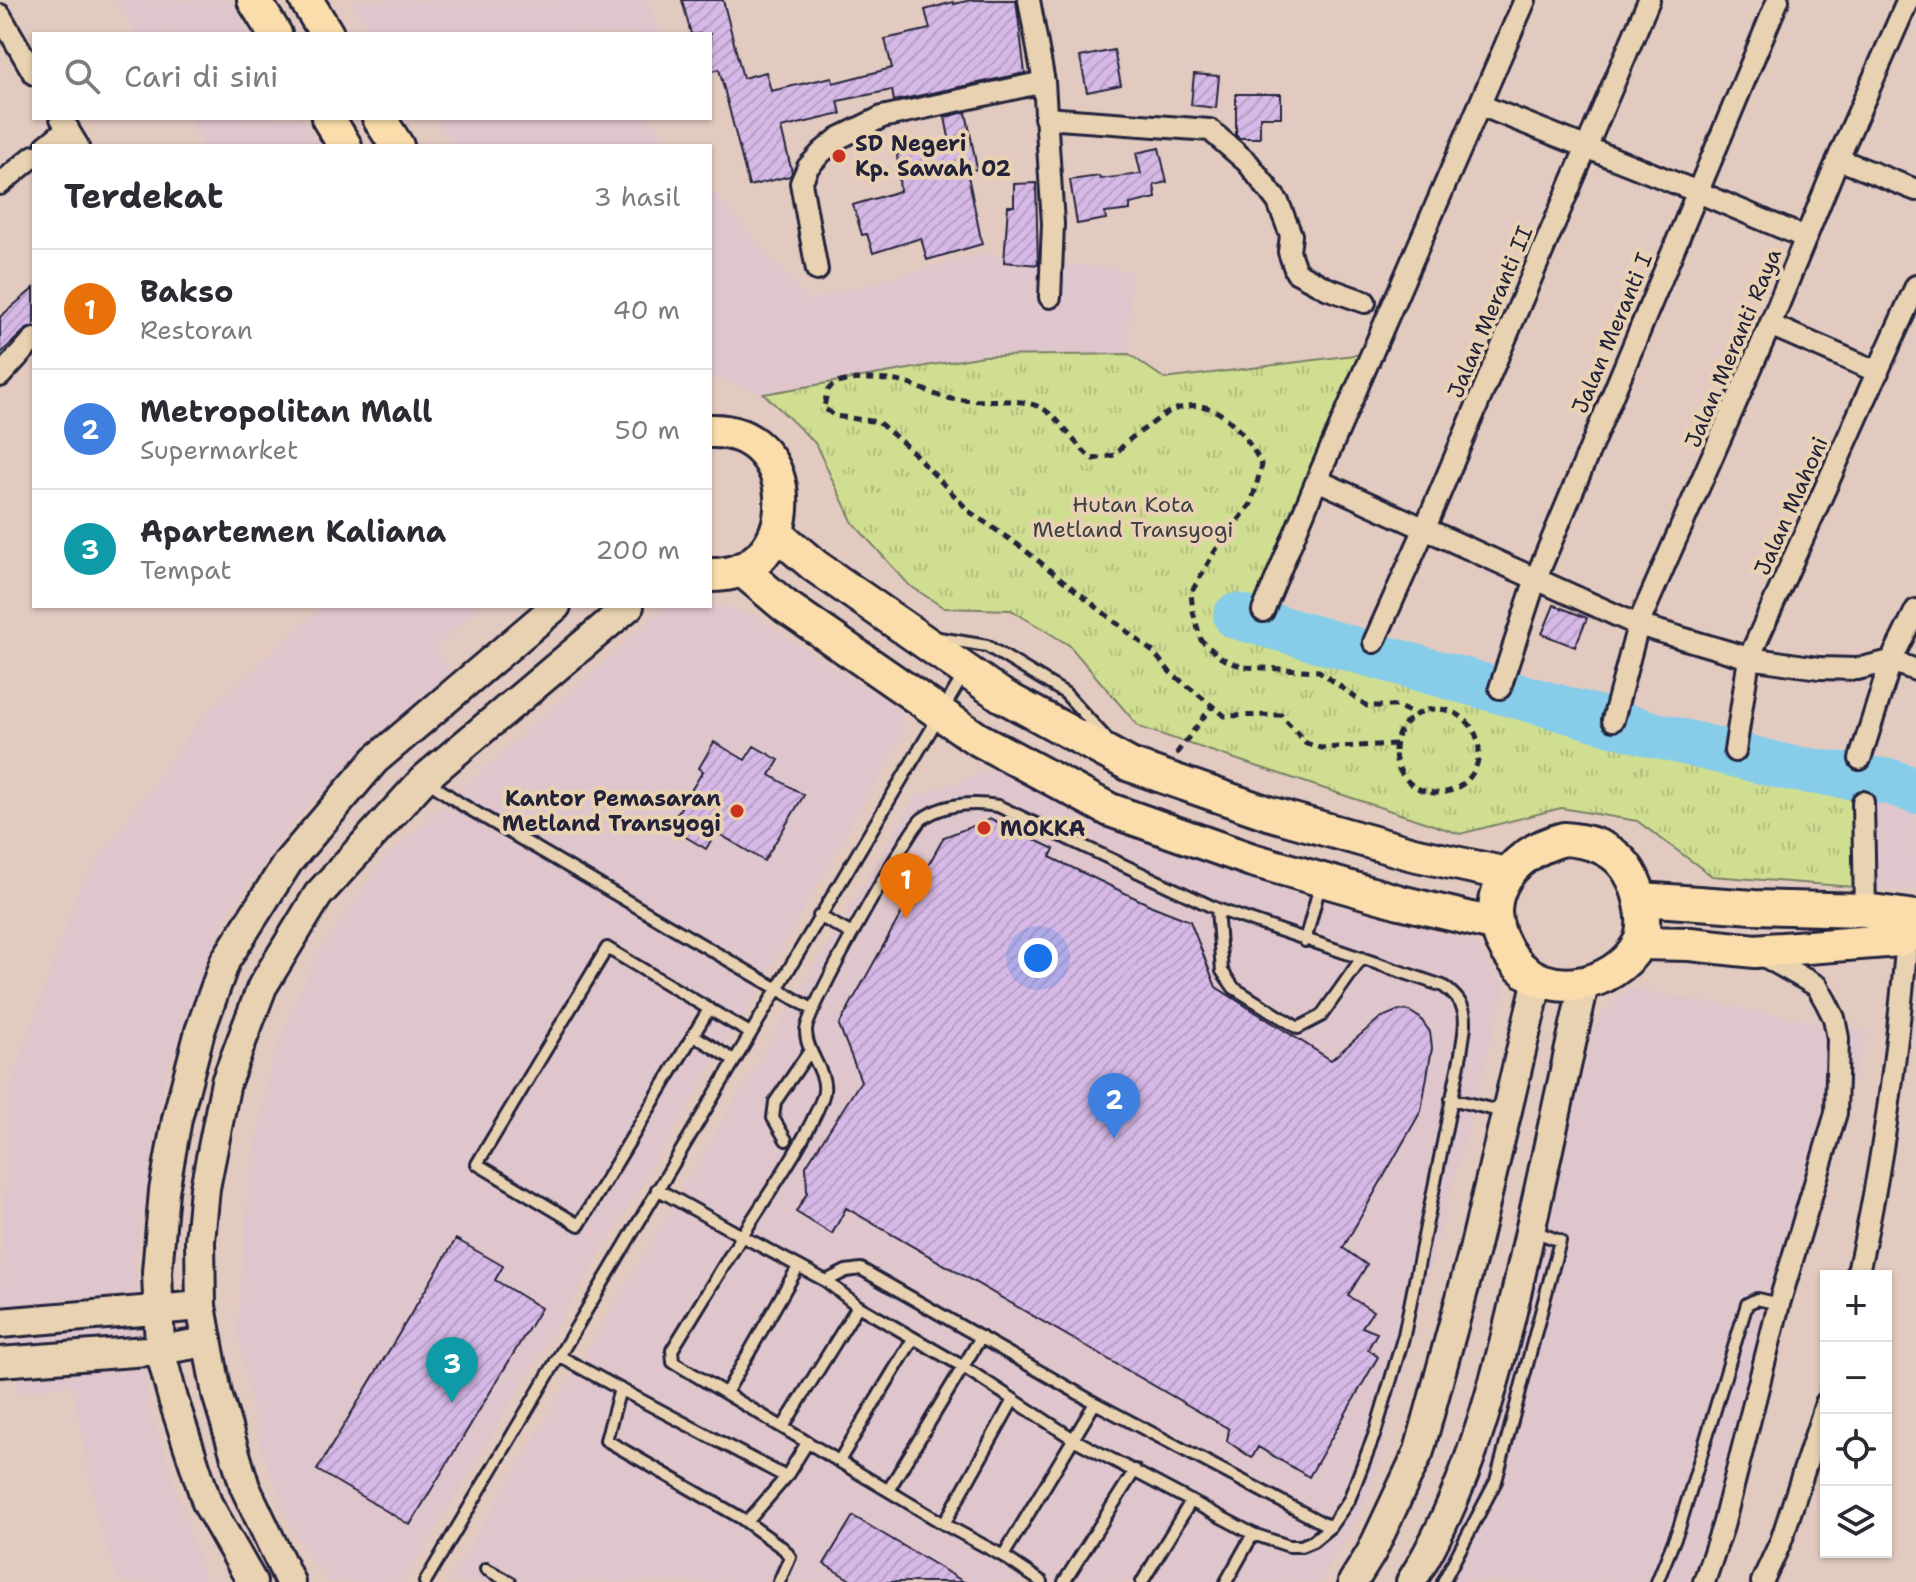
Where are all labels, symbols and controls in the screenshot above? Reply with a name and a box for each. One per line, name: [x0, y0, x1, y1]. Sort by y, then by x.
search box: [32, 32, 712, 120]
icon: search: [60, 54, 104, 98]
text: Cari di sini: [124, 56, 279, 97]
place label: SD Negeri Kp. Sawah 02: [855, 129, 1011, 183]
marker: SD Negeri Kp. Sawah 02: [830, 147, 848, 165]
text: Terdekat: [64, 173, 223, 219]
text: 3 hasil: [594, 179, 680, 214]
street label: Jalan Meranti II: [1441, 222, 1539, 402]
street label: Jalan Meranti Raya: [1678, 244, 1788, 452]
street label: Jalan Meranti I: [1565, 248, 1659, 418]
text: Bakso: [140, 271, 234, 312]
text: 1: [84, 292, 96, 327]
text: 40 m: [613, 292, 680, 327]
text: Restoran: [140, 312, 253, 347]
text: Metropolitan Mall: [140, 391, 432, 432]
text: 2: [81, 412, 99, 447]
text: 50 m: [615, 412, 680, 447]
text: Supermarket: [140, 432, 298, 467]
street label: Jalan Mahoni: [1748, 432, 1834, 580]
park label: Hutan Kota Metland Transyogi: [1033, 490, 1233, 544]
text: Apartemen Kaliana: [140, 511, 446, 552]
text: 3: [81, 532, 99, 567]
text: 200 m: [595, 532, 680, 567]
text: Tempat: [140, 552, 232, 587]
place label: Kantor Pemasaran Metland Transyogi: [502, 784, 721, 838]
marker: Kantor Pemasaran Metland Transyogi: [728, 802, 746, 820]
place label: MOKKA: [1000, 814, 1086, 843]
marker: MOKKA: [975, 819, 993, 837]
pin: 1: [880, 853, 932, 919]
your location: [1018, 938, 1058, 978]
pin: 2: [1088, 1073, 1140, 1139]
map controls: [1820, 1270, 1892, 1558]
button: +: [1820, 1270, 1892, 1342]
pin: 3: [426, 1337, 478, 1403]
button: −: [1820, 1342, 1892, 1414]
button: locate: [1820, 1414, 1892, 1486]
button: layers: [1820, 1486, 1892, 1558]

